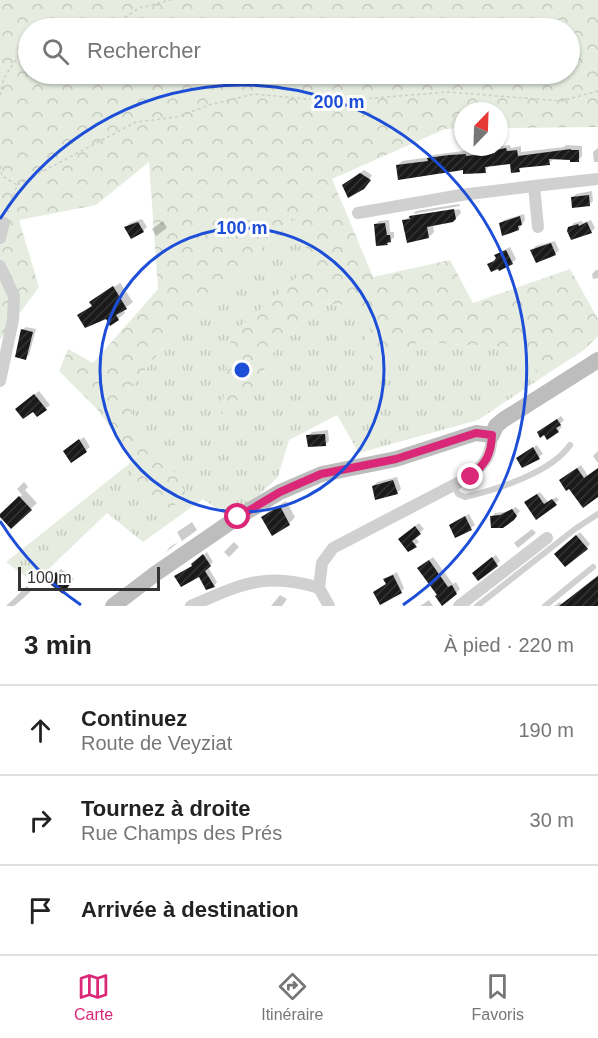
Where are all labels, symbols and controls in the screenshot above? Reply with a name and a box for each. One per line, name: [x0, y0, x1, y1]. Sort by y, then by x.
search box: [18, 18, 580, 84]
icon: search: [39, 35, 72, 68]
text: Rechercher: [87, 38, 201, 63]
text: 200 m: [313, 92, 365, 112]
north arrow: [454, 102, 508, 156]
text: 100 m: [216, 218, 268, 238]
centre of rings: [232, 360, 252, 380]
route end: [457, 463, 483, 489]
route start: [224, 503, 250, 529]
scale bar: [18, 564, 160, 592]
text: 100 m: [27, 569, 71, 586]
text: 3 min: [24, 630, 92, 660]
text: À pied · 220 m: [444, 634, 574, 656]
text: Continuez: [81, 706, 187, 731]
icon: ahead: [24, 714, 57, 747]
text: 190 m: [518, 719, 574, 741]
text: Route de Veyziat: [81, 732, 232, 754]
text: Tournez à droite: [81, 796, 251, 821]
icon: right: [24, 804, 57, 837]
text: 30 m: [530, 809, 574, 831]
text: Rue Champs des Prés: [81, 822, 282, 844]
icon: arrive: [24, 894, 57, 927]
text: Arrivée à destination: [81, 897, 299, 922]
tab: Carte: [74, 970, 113, 1024]
tab: Itinéraire: [261, 970, 323, 1024]
tab: Favoris: [471, 970, 524, 1024]

